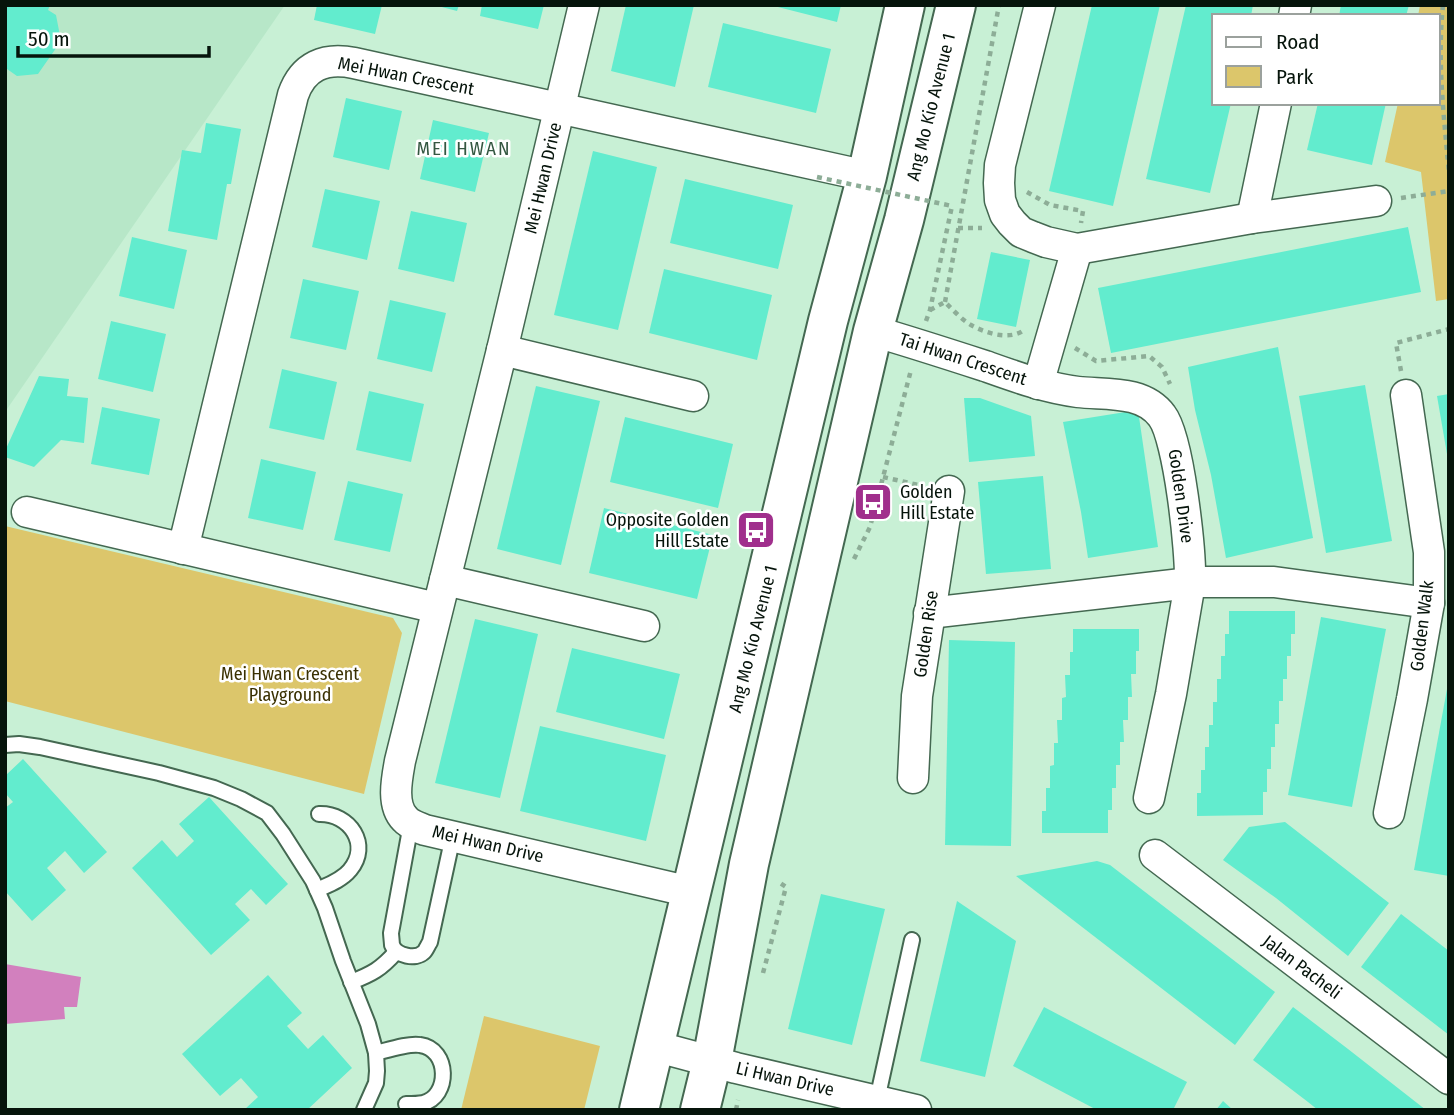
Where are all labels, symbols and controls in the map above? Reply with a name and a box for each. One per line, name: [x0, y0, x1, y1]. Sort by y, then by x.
scale bar: [18, 14, 208, 58]
legend: [1212, 14, 1440, 105]
text: 50 m: [28, 26, 70, 52]
text: Road: [1276, 29, 1320, 55]
street label: Ang Mo Kio Avenue 1: [902, 31, 960, 183]
street label: Mei Hwan Crescent: [336, 52, 476, 100]
text: Park: [1276, 64, 1314, 90]
street label: Mei Hwan Drive: [520, 120, 567, 236]
district label: MEI HWAN: [416, 137, 512, 160]
street label: Tai Hwan Crescent: [896, 328, 1030, 390]
street label: Golden Drive: [1164, 448, 1199, 545]
bus stop icon: Golden Hill Estate: [852, 481, 894, 523]
place label: Golden Hill Estate: [900, 481, 974, 524]
place label: Opposite Golden Hill Estate: [606, 509, 729, 552]
bus stop icon: Opposite Golden Hill Estate: [735, 509, 777, 551]
street label: Ang Mo Kio Avenue 1: [724, 563, 782, 715]
street label: Golden Walk: [1406, 579, 1439, 673]
street label: Golden Rise: [909, 589, 943, 679]
park label: Mei Hwan Crescent Playground: [221, 663, 359, 706]
street label: Mei Hwan Drive: [430, 821, 546, 868]
street label: Jalan Pacheli: [1258, 930, 1346, 1004]
street label: Li Hwan Drive: [734, 1057, 836, 1101]

